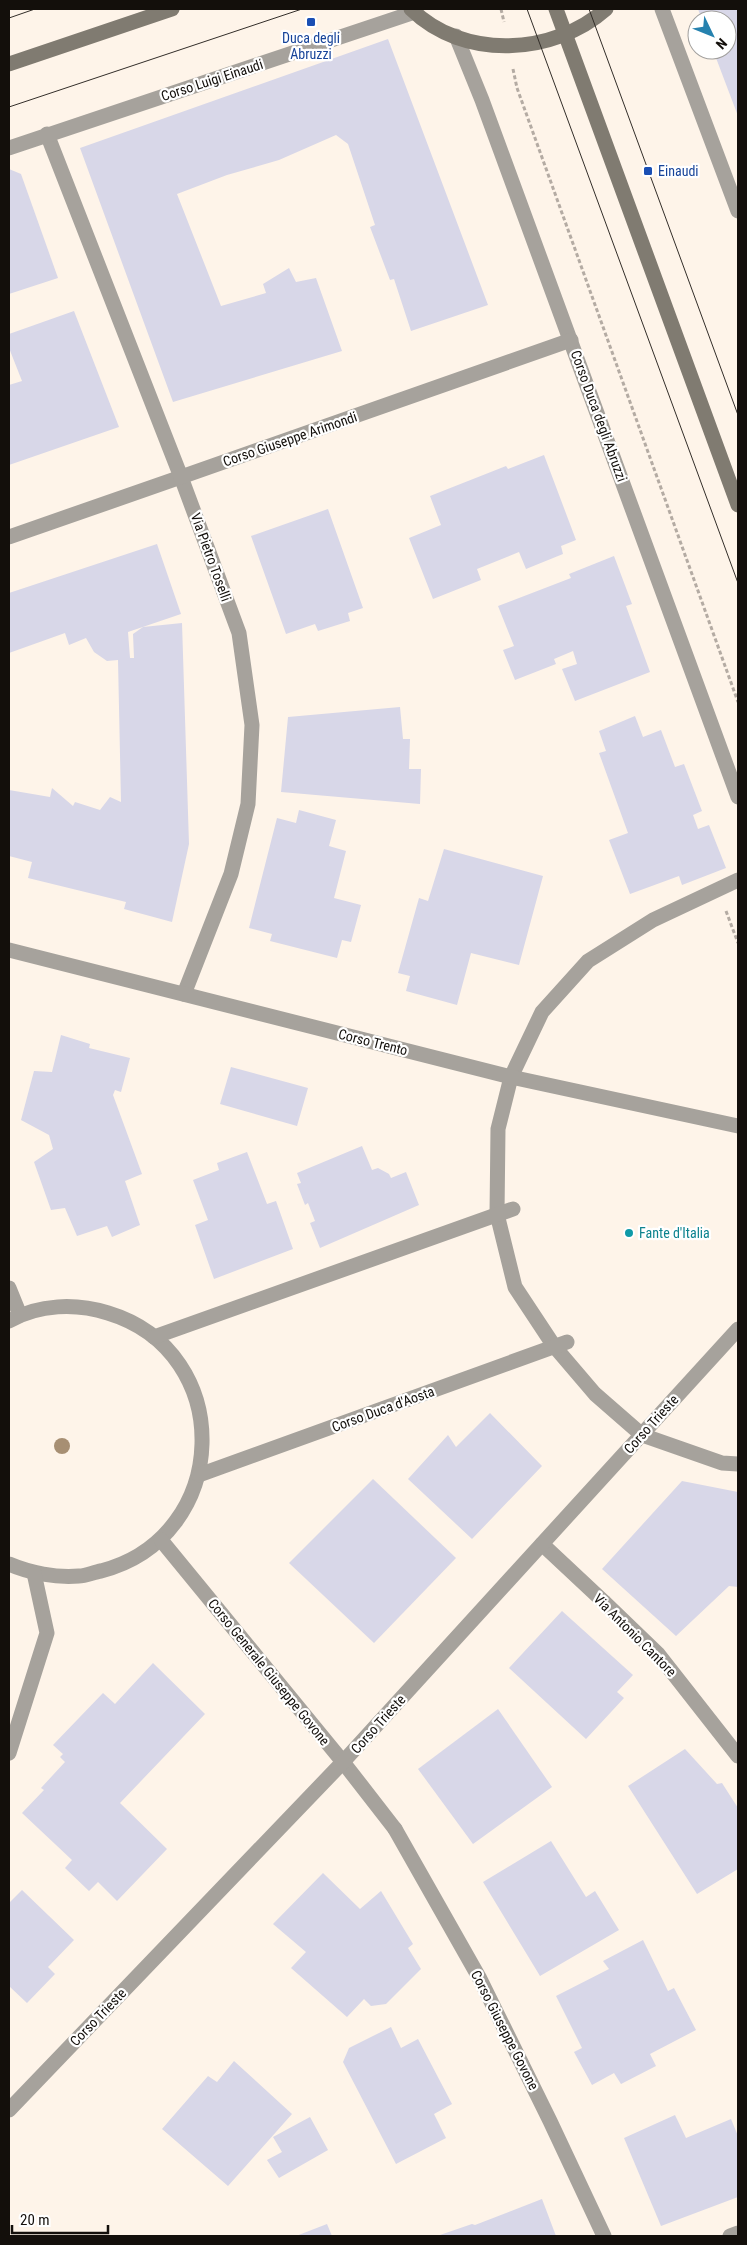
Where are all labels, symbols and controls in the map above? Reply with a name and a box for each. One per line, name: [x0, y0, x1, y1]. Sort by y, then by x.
north arrow: [687, 10, 737, 60]
marker: Duca degli Abruzzi: [305, 16, 317, 28]
place label: Duca degli Abruzzi: [282, 30, 340, 62]
text: N: [713, 35, 730, 52]
street label: Corso Luigi Einaudi: [159, 56, 265, 104]
place label: Einaudi: [658, 163, 699, 179]
marker: Einaudi: [642, 165, 654, 177]
street label: Corso Duca degli Abruzzi: [568, 348, 630, 484]
street label: Corso Giuseppe Arimondi: [221, 409, 359, 469]
street label: Via Pietro Toselli: [188, 511, 234, 603]
street label: Corso Trento: [337, 1026, 409, 1058]
place label: Fante d'Italia: [639, 1225, 710, 1241]
marker: Fante d'Italia: [623, 1227, 635, 1239]
street label: Corso Duca d'Aosta: [330, 1383, 436, 1435]
street label: Corso Trieste: [620, 1391, 682, 1457]
street label: Via Antonio Cantore: [590, 1590, 680, 1680]
street label: Corso Generale Giuseppe Govone: [205, 1595, 333, 1749]
street label: Corso Trieste: [347, 1691, 409, 1757]
street label: Corso Giuseppe Govone: [468, 1968, 542, 2093]
street label: Corso Trieste: [67, 1985, 130, 2049]
scale bar: [12, 2202, 109, 2234]
text: 20 m: [20, 2211, 50, 2229]

